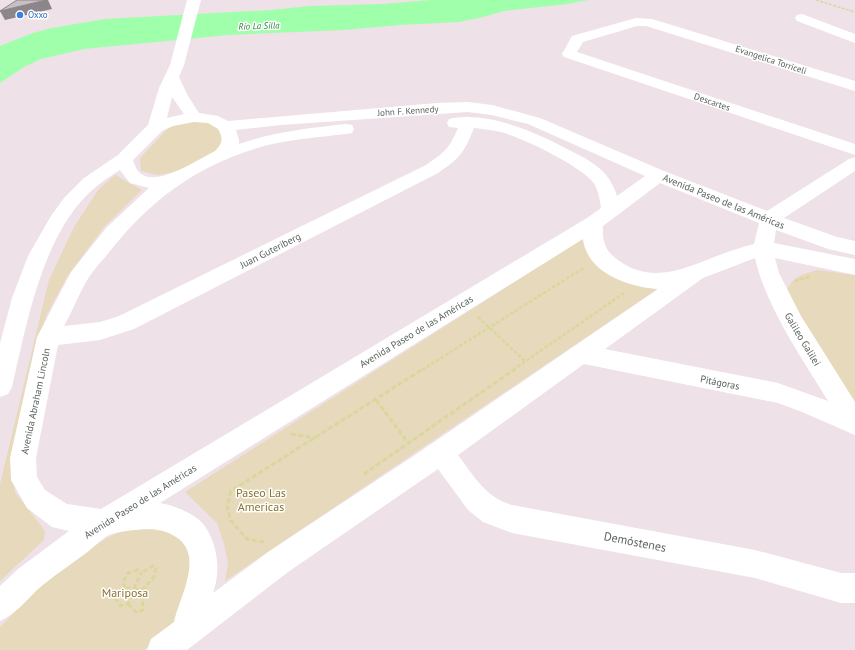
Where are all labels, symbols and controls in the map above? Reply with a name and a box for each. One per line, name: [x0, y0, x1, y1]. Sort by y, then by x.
place label: Oxxo: [28, 9, 48, 20]
marker: Oxxo: [15, 10, 25, 20]
water label: Río La Silla: [238, 19, 280, 32]
street label: Evangelica Torriceli: [734, 43, 808, 76]
street label: Descartes: [693, 90, 732, 113]
street label: John F. Kennedy: [376, 103, 440, 118]
street label: Avenida Paseo de las Américas: [661, 171, 787, 232]
street label: Juan Guteriberg: [237, 230, 303, 272]
street label: Avenida Paseo de las Américas: [357, 292, 475, 371]
street label: Galileo Galilei: [782, 310, 824, 368]
street label: Avenida Abraham Lincoln: [18, 347, 53, 455]
street label: Pitágoras: [699, 372, 741, 393]
street label: Avenida Paseo de las Américas: [82, 461, 199, 541]
park label: Paseo Las Americas: [236, 485, 286, 514]
street label: Demóstenes: [603, 528, 667, 555]
park label: Mariposa: [102, 585, 148, 600]

